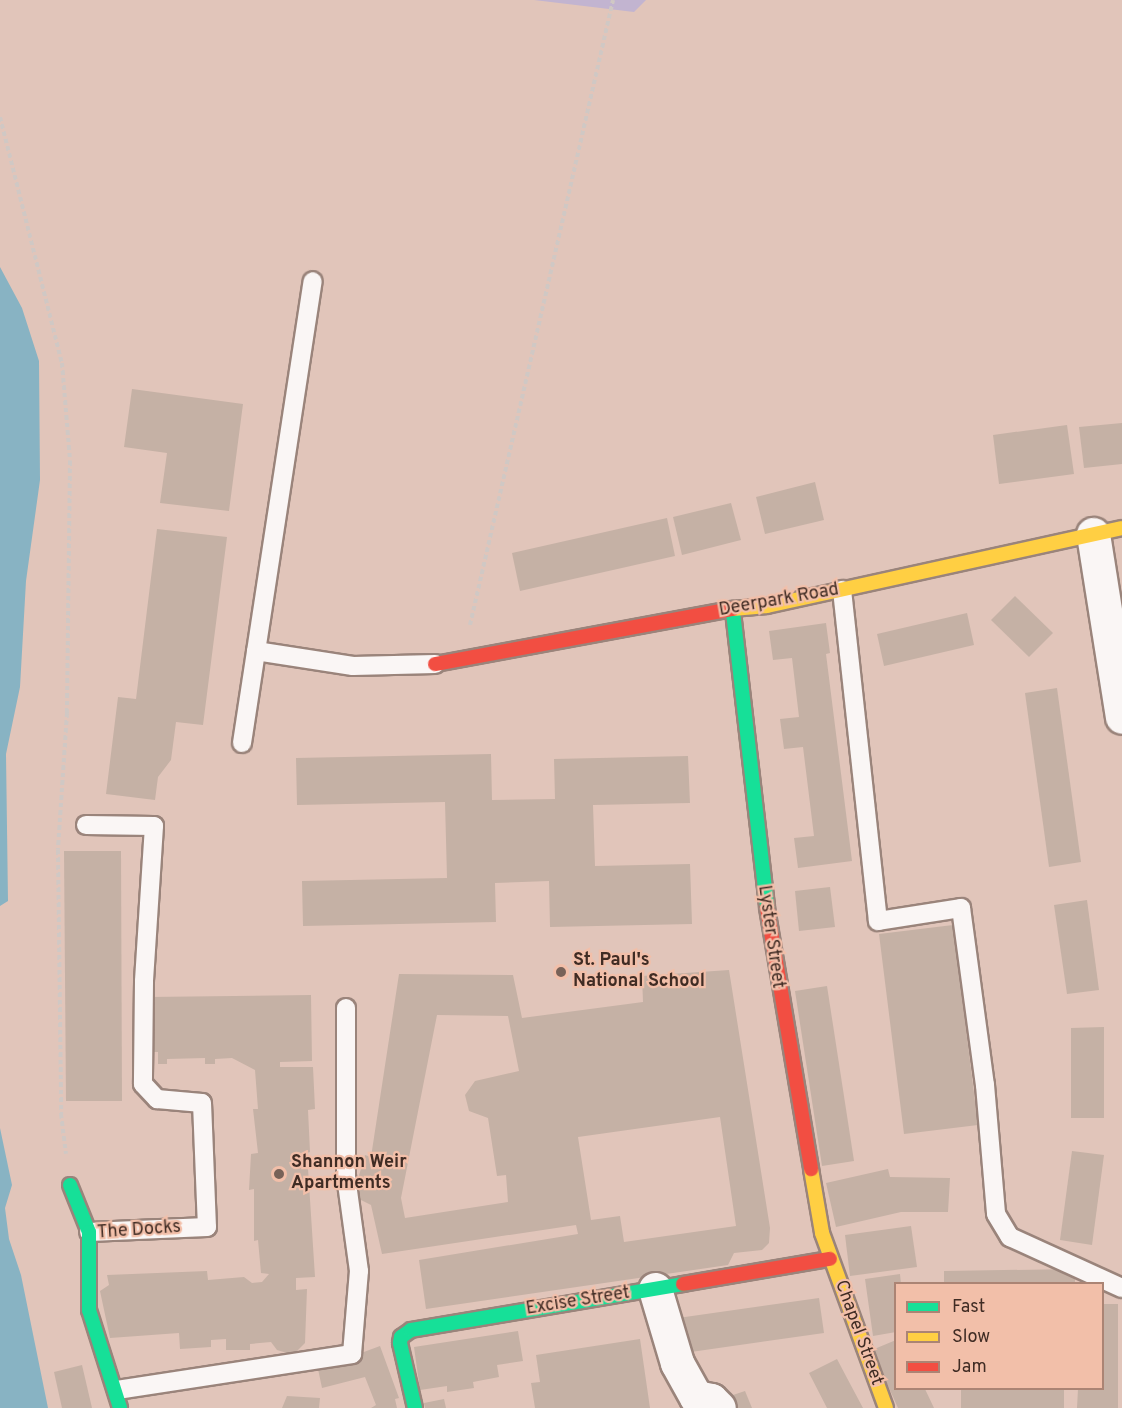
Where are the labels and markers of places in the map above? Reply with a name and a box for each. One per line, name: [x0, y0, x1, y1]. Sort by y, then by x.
place label: St. Paul's National School: [573, 951, 705, 994]
marker: St. Paul's National School: [554, 965, 568, 979]
place label: Shannon Weir Apartments: [291, 1153, 407, 1196]
marker: Shannon Weir Apartments: [272, 1167, 286, 1181]

